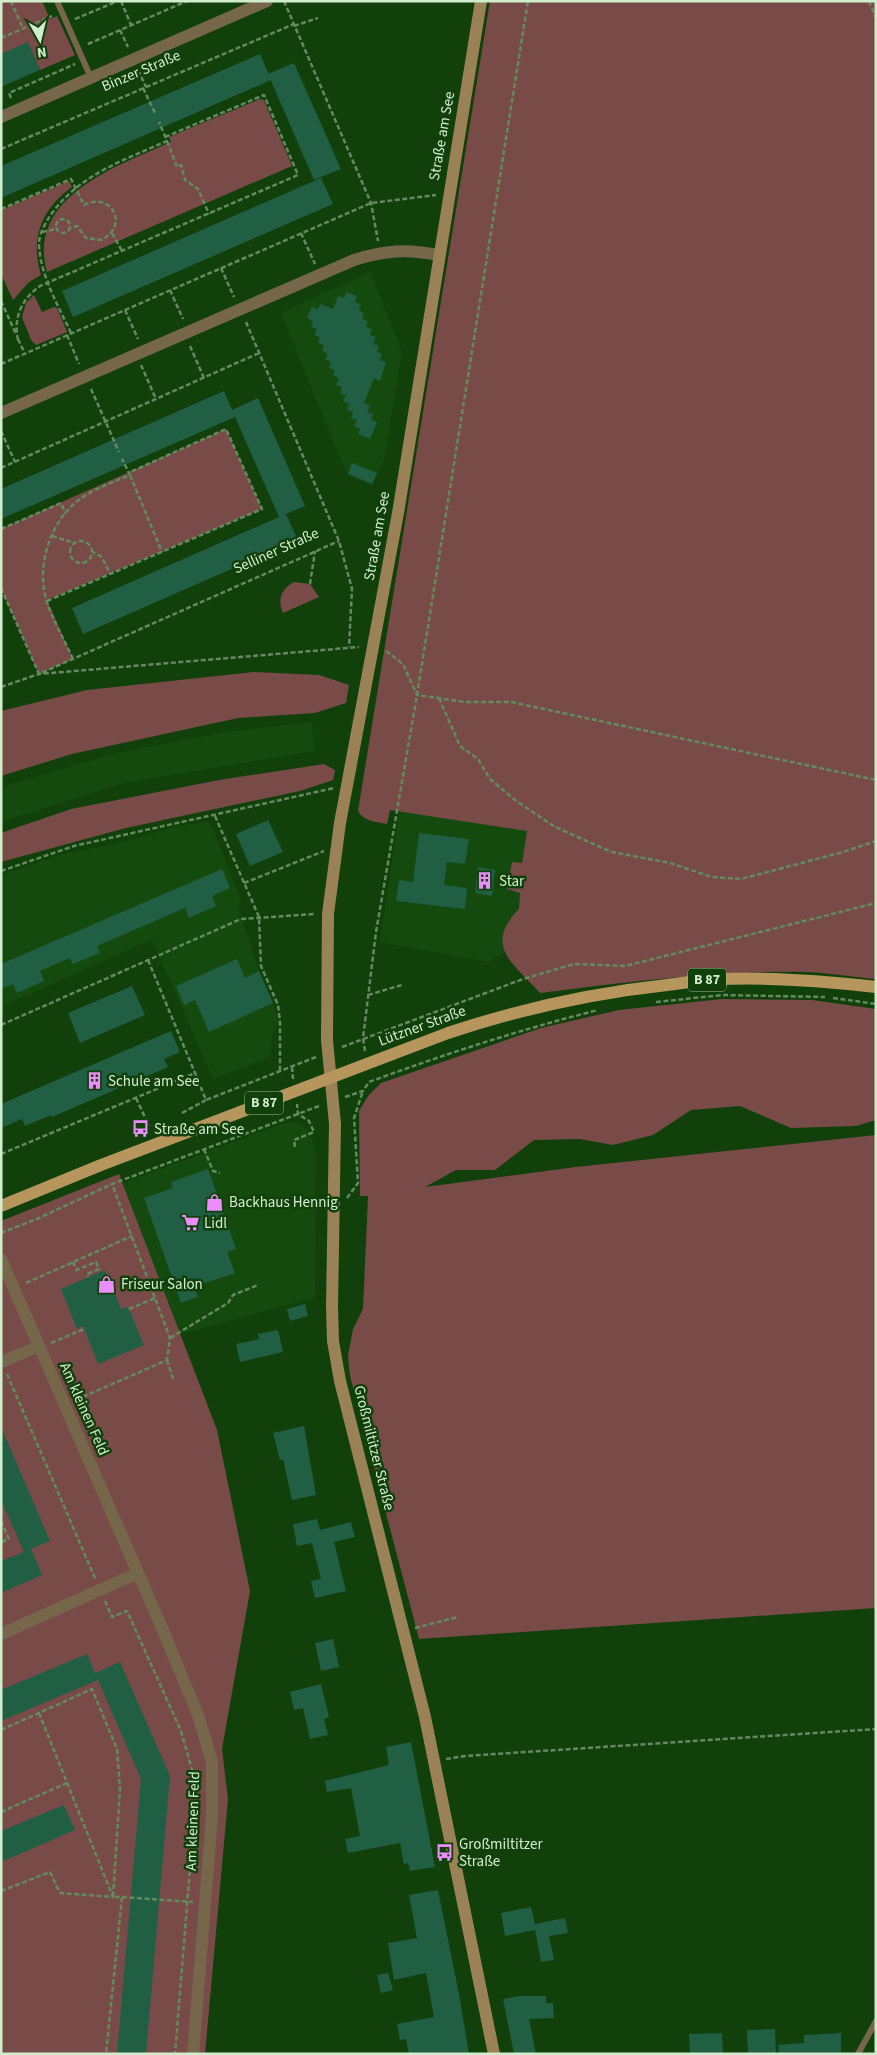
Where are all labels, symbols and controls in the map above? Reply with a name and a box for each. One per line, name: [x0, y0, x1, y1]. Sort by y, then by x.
north arrow: [15, 15, 65, 65]
text: N: [36, 41, 48, 62]
street label: Binzer Straße: [98, 45, 184, 97]
street label: Straße am See: [424, 90, 460, 182]
street label: Straße am See: [359, 490, 395, 582]
street label: Selliner Straße: [230, 523, 322, 579]
building icon: Star: [475, 871, 495, 891]
place label: Star: [499, 871, 525, 892]
road number: B 87: [688, 968, 726, 992]
street label: Lützner Straße: [375, 1000, 469, 1052]
building icon: Schule am See: [84, 1071, 104, 1091]
place label: Schule am See: [108, 1071, 199, 1092]
road number: B 87: [245, 1092, 283, 1114]
bus stop icon: Straße am See: [130, 1119, 150, 1139]
place label: Straße am See: [154, 1119, 244, 1140]
shop icon: Backhaus Hennig: [205, 1192, 225, 1212]
place label: Backhaus Hennig: [229, 1192, 338, 1213]
supermarket icon: Lidl: [180, 1213, 200, 1233]
place label: Lidl: [204, 1213, 227, 1234]
shop icon: Friseur Salon: [97, 1274, 117, 1294]
place label: Friseur Salon: [121, 1274, 203, 1295]
street label: Am kleinen Feld: [54, 1359, 114, 1459]
street label: Großmiltitzer Straße: [348, 1383, 400, 1513]
street label: Am kleinen Feld: [181, 1771, 205, 1871]
place label: Großmiltitzer Straße: [459, 1834, 544, 1872]
bus stop icon: Großmiltitzer Straße: [435, 1843, 455, 1863]

